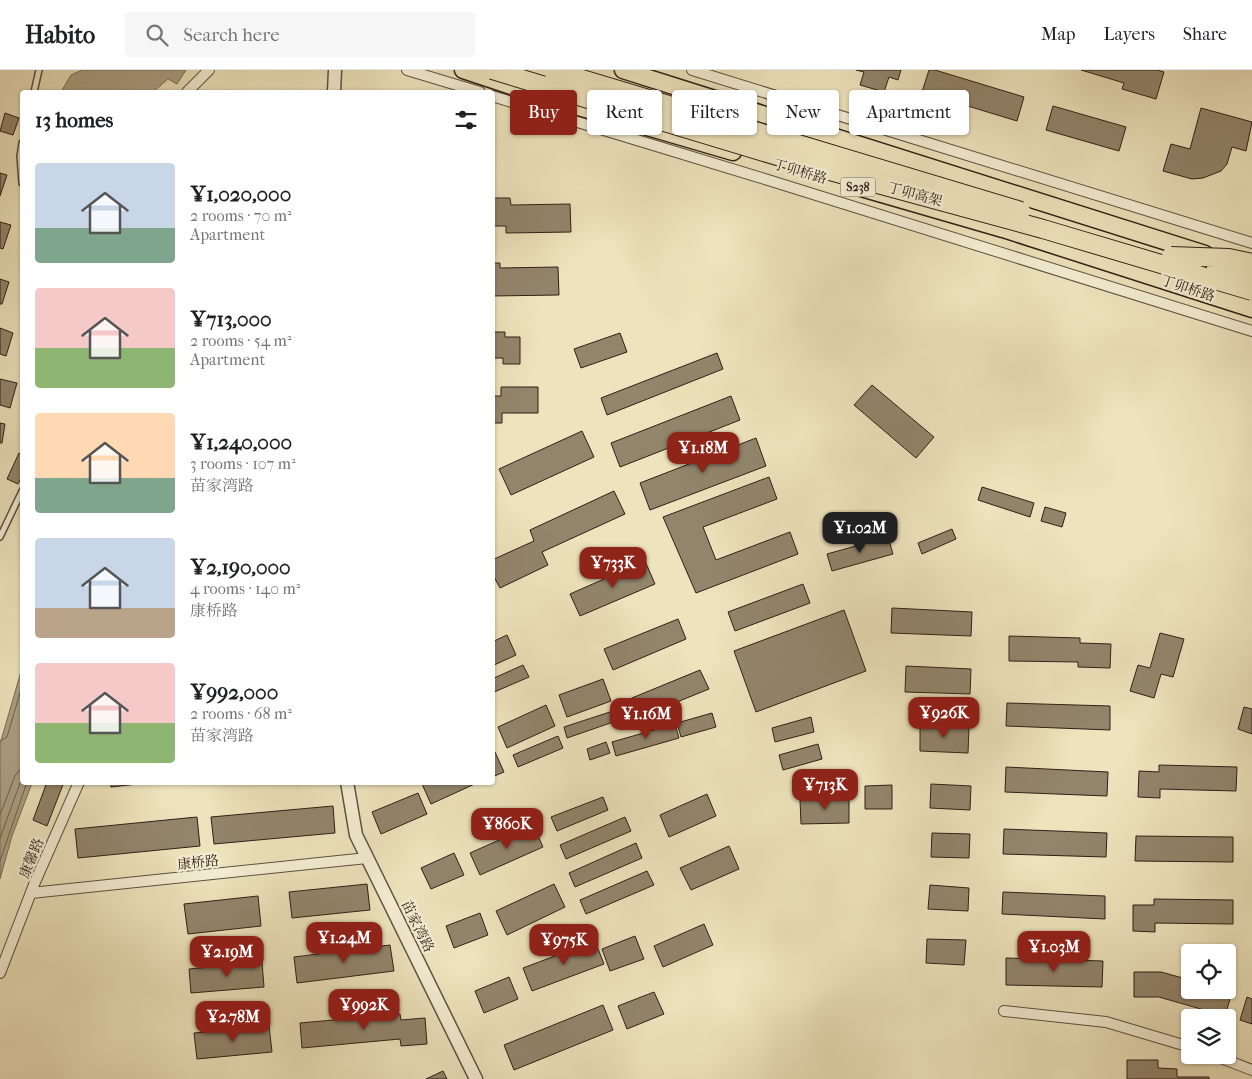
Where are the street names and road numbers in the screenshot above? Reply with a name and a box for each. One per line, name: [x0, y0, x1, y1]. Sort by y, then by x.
street label: 丁卯桥路: [771, 156, 829, 187]
road number: S238: [840, 178, 876, 196]
street label: 丁卯高架: [886, 179, 944, 210]
street label: 丁卯桥路: [1159, 272, 1217, 305]
street label: 康馨路: [15, 836, 47, 881]
street label: 康桥路: [176, 852, 220, 873]
street label: 苗家湾路: [398, 897, 437, 955]

